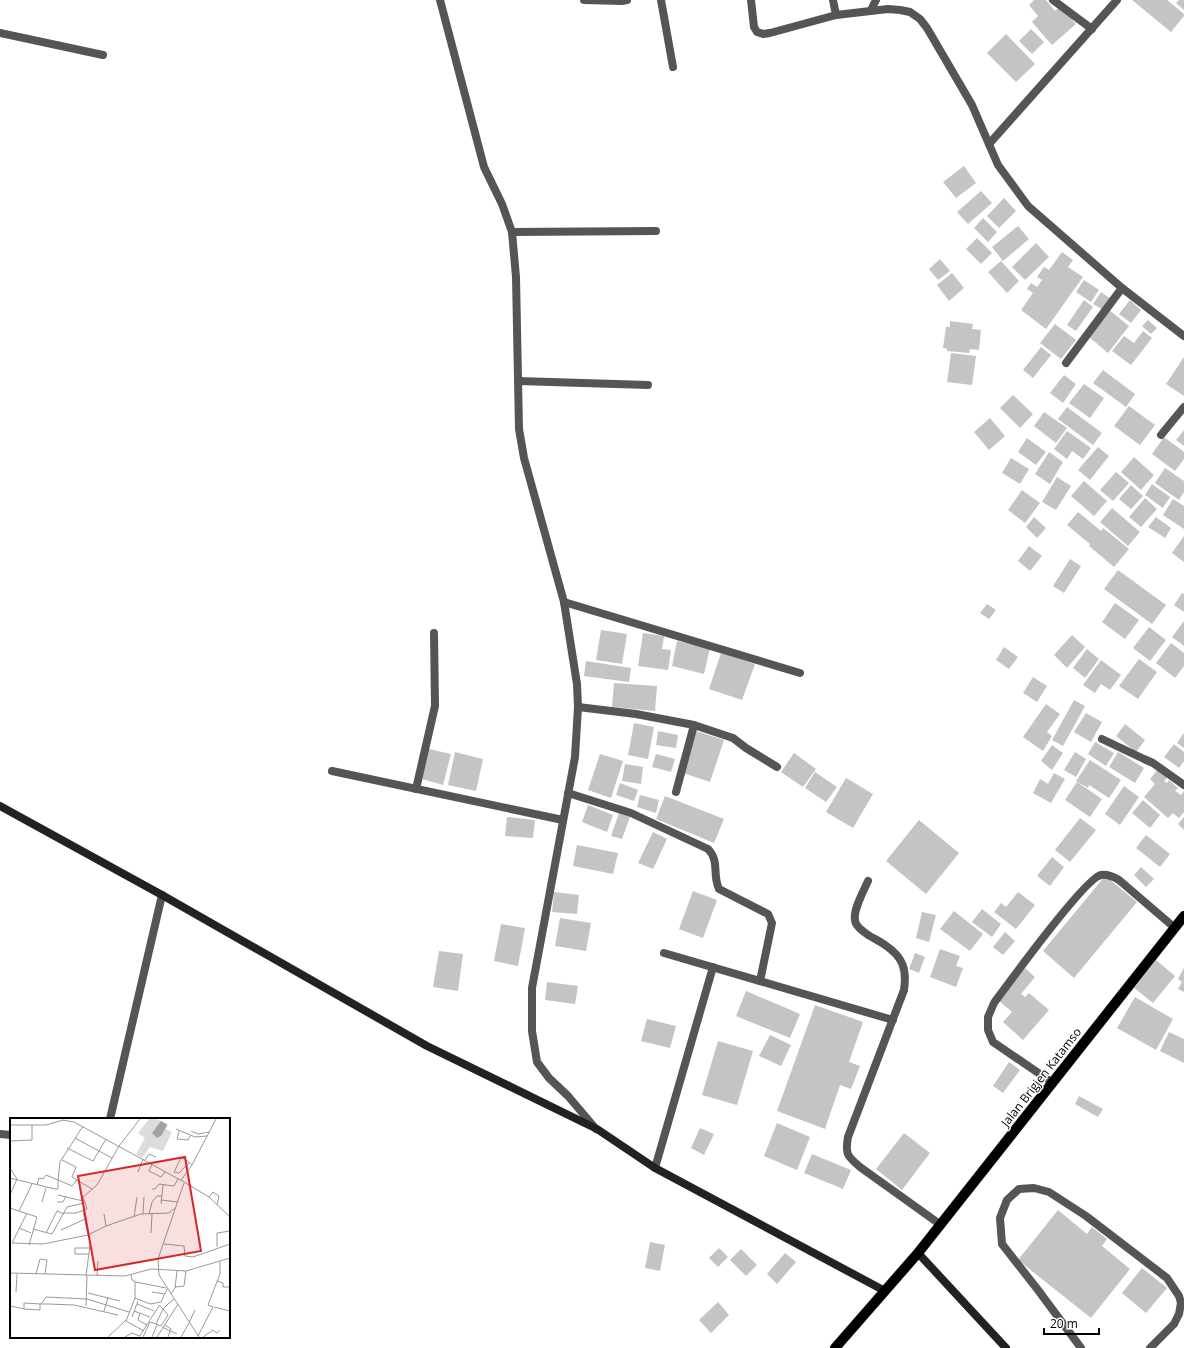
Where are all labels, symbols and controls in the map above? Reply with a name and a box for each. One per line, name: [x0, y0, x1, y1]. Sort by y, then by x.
street label: Jalan Brigjen Katamso: [996, 1024, 1085, 1131]
inset map: [10, 1118, 230, 1338]
scale bar: [1044, 1310, 1099, 1336]
text: 20 m: [1050, 1315, 1078, 1332]

